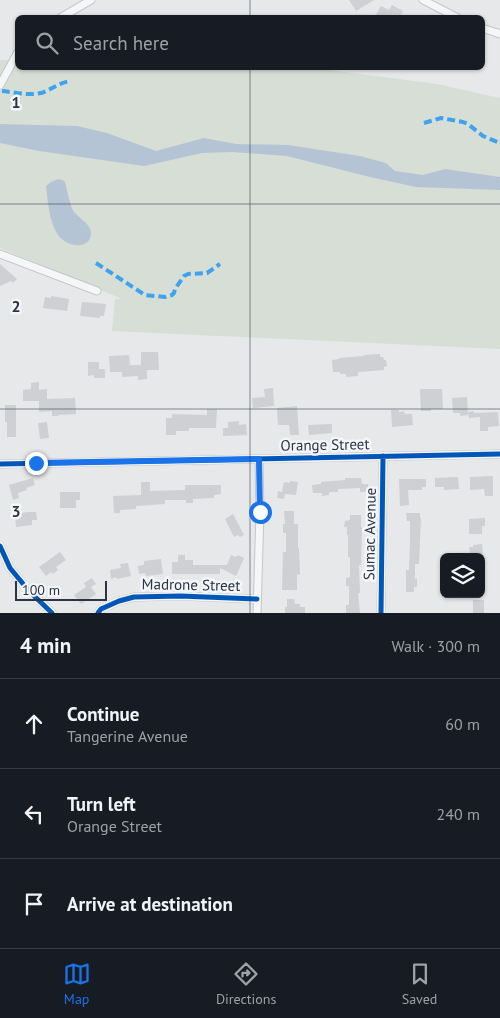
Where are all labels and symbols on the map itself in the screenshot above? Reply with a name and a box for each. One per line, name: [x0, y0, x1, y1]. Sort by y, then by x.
text: 1: [11, 92, 21, 112]
text: 2: [11, 296, 21, 316]
street label: Orange Street: [280, 434, 370, 455]
route end: [25, 452, 48, 475]
street label: Sumac Avenue: [359, 488, 380, 580]
text: 3: [11, 501, 21, 521]
route start: [249, 501, 272, 524]
street label: Madrone Street: [142, 574, 240, 595]
scale bar: [15, 578, 108, 601]

